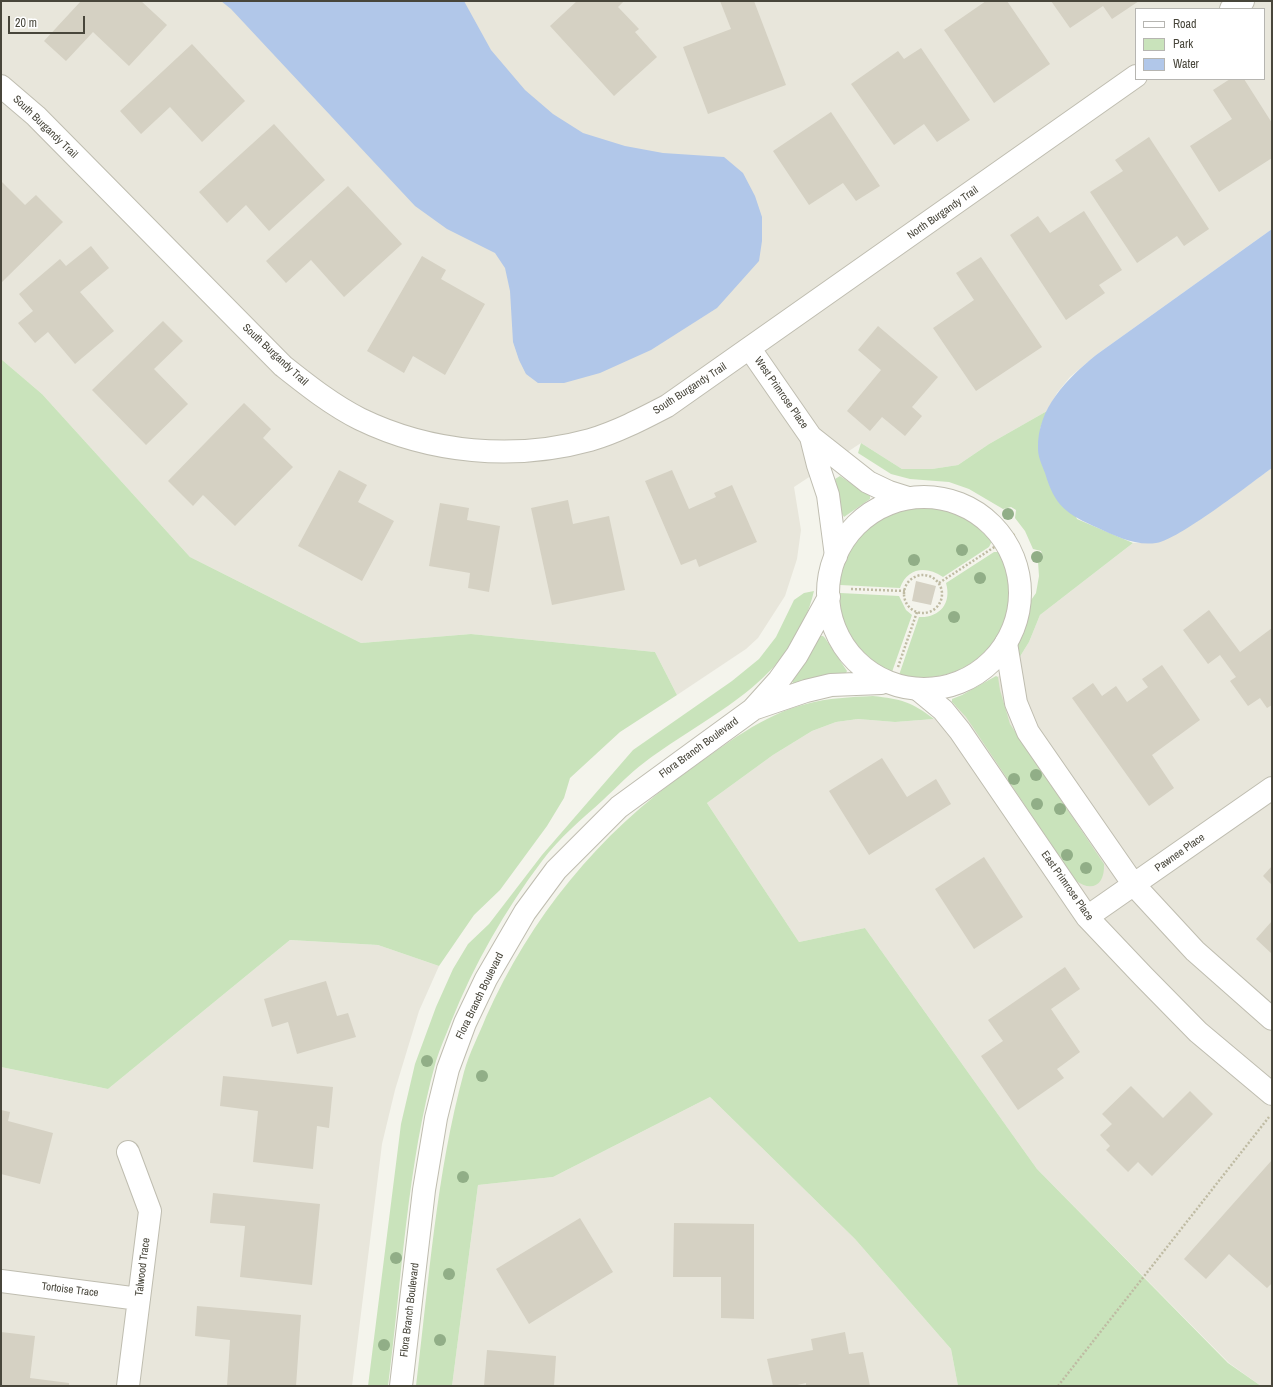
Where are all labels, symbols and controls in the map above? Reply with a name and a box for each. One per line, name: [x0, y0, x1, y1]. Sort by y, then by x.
scale bar: [10, 8, 87, 34]
legend: [1135, 8, 1265, 80]
text: 20 m: [15, 15, 37, 31]
text: Road: [1173, 16, 1197, 32]
text: Park: [1173, 36, 1193, 52]
text: Water: [1173, 56, 1199, 72]
street label: South Burgandy Trail: [10, 93, 80, 161]
street label: North Burgandy Trail: [905, 184, 981, 242]
street label: South Burgandy Trail: [239, 321, 311, 389]
street label: West Primrose Place: [751, 355, 811, 431]
street label: South Burgandy Trail: [651, 360, 729, 418]
street label: Flora Branch Boulevard: [657, 715, 741, 781]
street label: Pawnee Place: [1153, 831, 1207, 875]
street label: East Primrose Place: [1038, 849, 1096, 923]
street label: Flora Branch Boulevard: [453, 951, 507, 1041]
street label: Talwood Trace: [133, 1237, 153, 1297]
street label: Flora Branch Boulevard: [398, 1262, 422, 1358]
street label: Tortoise Trace: [41, 1280, 99, 1300]

